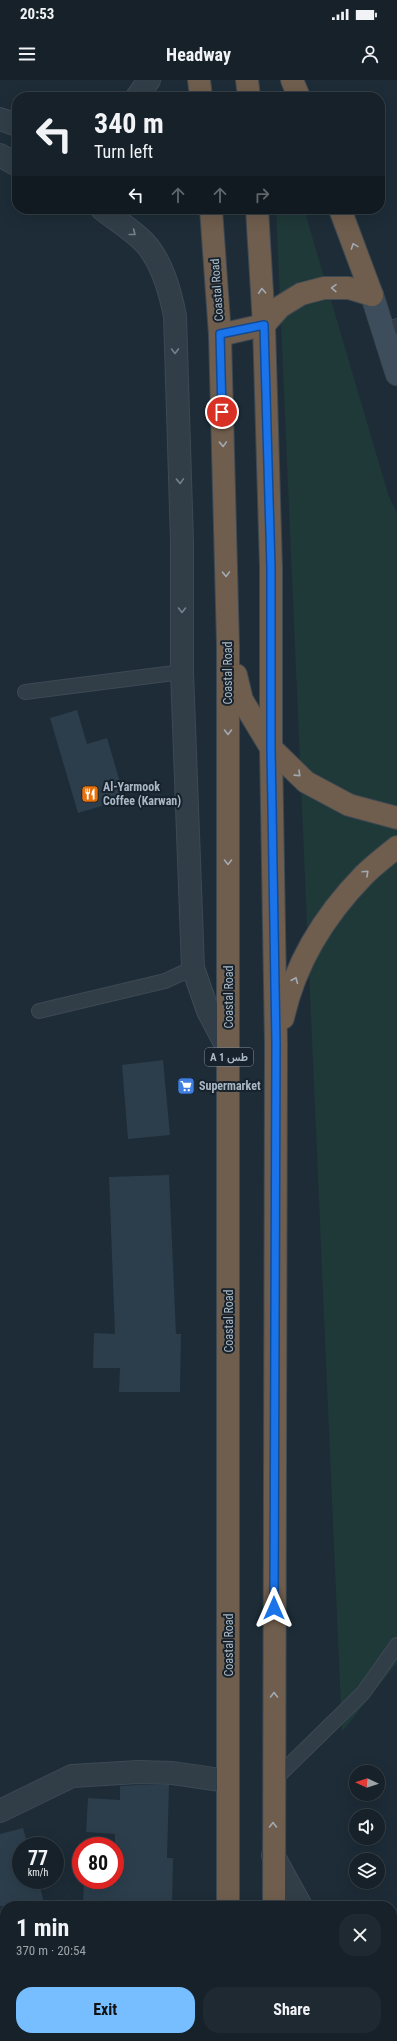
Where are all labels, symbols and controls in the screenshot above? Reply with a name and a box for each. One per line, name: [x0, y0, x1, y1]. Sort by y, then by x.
text: 20:53: [20, 5, 54, 23]
icon: menu: [16, 43, 38, 65]
icon: person: [359, 43, 381, 65]
text: Headway: [166, 44, 231, 65]
text: 340 m: [94, 107, 164, 140]
icon: left: [28, 108, 80, 160]
text: Turn left: [94, 141, 153, 162]
icon: left: [125, 184, 147, 206]
icon: ahead: [167, 184, 189, 206]
icon: ahead: [209, 184, 231, 206]
icon: right: [251, 184, 273, 206]
one-way arrow: [128, 229, 135, 236]
one-way arrow: [350, 242, 358, 249]
street label: Coastal Road: [208, 258, 226, 322]
one-way arrow: [331, 284, 337, 292]
one-way arrow: [257, 288, 266, 294]
one-way arrow: [171, 348, 179, 354]
pin: [205, 395, 239, 429]
icon: arrive: [211, 401, 233, 423]
one-way arrow: [219, 441, 227, 447]
one-way arrow: [176, 478, 184, 484]
one-way arrow: [222, 571, 231, 577]
one-way arrow: [178, 607, 186, 613]
street label: Coastal Road: [221, 641, 235, 704]
one-way arrow: [224, 729, 232, 735]
one-way arrow: [293, 770, 301, 777]
place label: Al-Yarmook Coffee (Karwan): [103, 780, 181, 808]
restaurant icon: Al-Yarmook Coffee (Karwan): [80, 784, 100, 804]
one-way arrow: [224, 859, 232, 865]
one-way arrow: [361, 870, 369, 878]
street label: Coastal Road: [222, 965, 236, 1028]
one-way arrow: [290, 976, 298, 983]
road number: A 1 طس: [205, 1048, 253, 1066]
supermarket icon: Supermarket: [176, 1076, 196, 1096]
place label: Supermarket: [199, 1079, 261, 1093]
street label: Coastal Road: [222, 1289, 236, 1352]
position arrow: [253, 1587, 295, 1629]
street label: Coastal Road: [222, 1613, 236, 1676]
one-way arrow: [270, 1692, 278, 1698]
north arrow: [349, 1765, 385, 1801]
map controls: [349, 1765, 385, 1889]
button: sound: [349, 1809, 385, 1845]
one-way arrow: [269, 1822, 277, 1828]
speed limit sign: 80: [72, 1837, 124, 1889]
text: 77: [28, 1846, 48, 1870]
button: layers: [349, 1853, 385, 1889]
text: km/h: [28, 1867, 48, 1878]
text: 1 min: [16, 1914, 69, 1942]
button: close: [339, 1914, 381, 1956]
text: 370 m · 20:54: [16, 1943, 86, 1958]
button: Exit: [16, 1987, 195, 2033]
button: Share: [203, 1987, 381, 2033]

